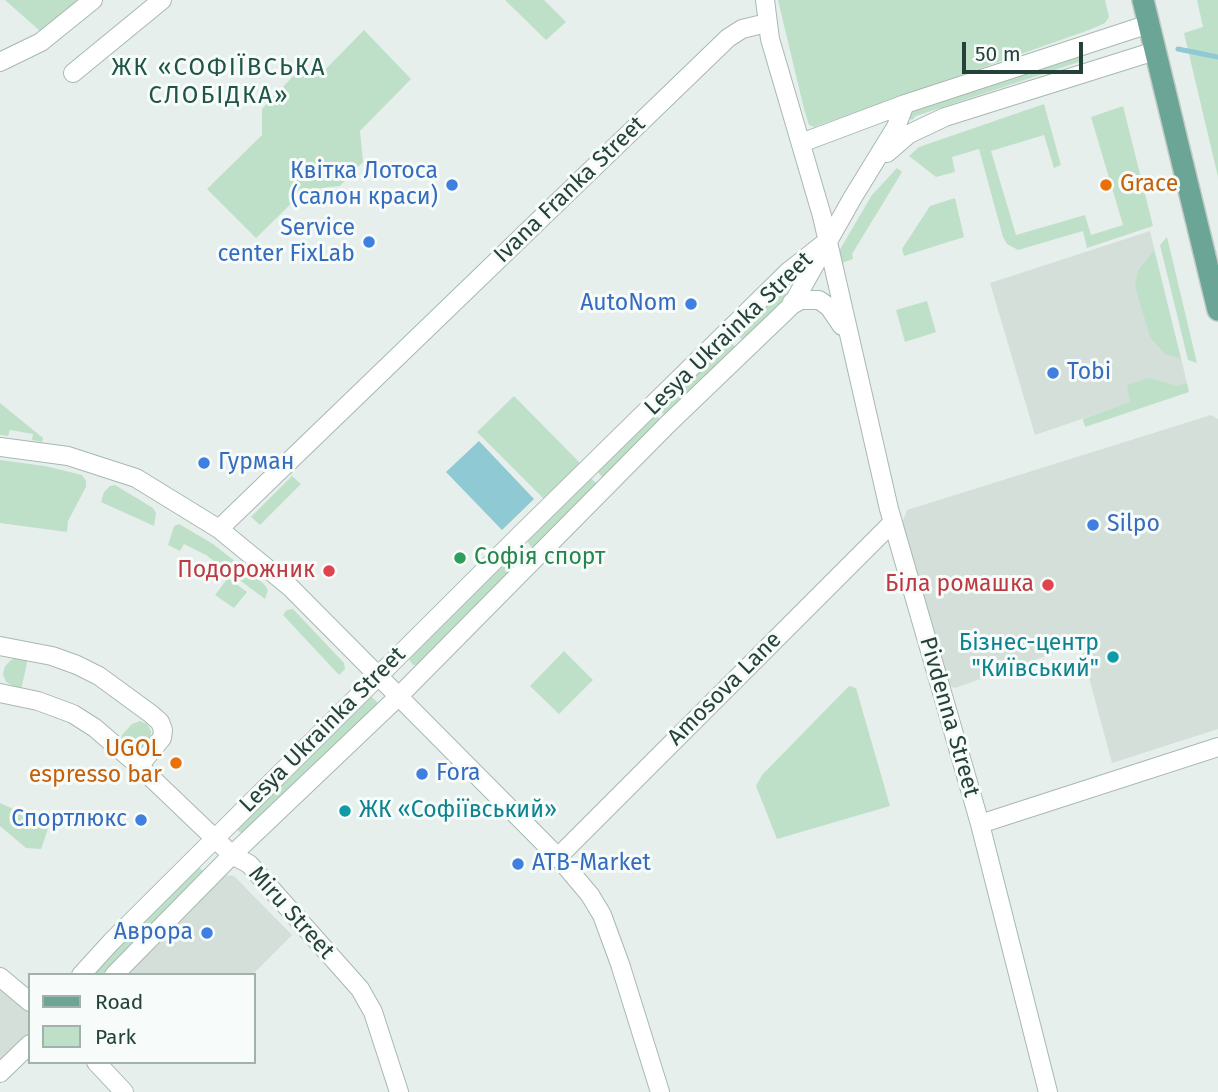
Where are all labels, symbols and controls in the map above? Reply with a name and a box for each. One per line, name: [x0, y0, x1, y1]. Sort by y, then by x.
scale bar: [966, 28, 1087, 72]
text: 50 m: [975, 41, 1021, 67]
district label: ЖК «СОФІЇВСЬКА СЛОБІДКА»: [113, 54, 325, 110]
street label: Ivana Franka Street: [489, 111, 651, 269]
place label: Квітка Лотоса (салон краси): [290, 158, 438, 212]
place label: Grace: [1120, 171, 1178, 199]
marker: Квітка Лотоса (салон краси): [444, 177, 460, 193]
marker: Grace: [1098, 177, 1114, 193]
place label: Service center FixLab: [217, 215, 355, 269]
marker: Service center FixLab: [361, 234, 377, 250]
street label: Lesya Ukrainka Street: [639, 247, 819, 421]
place label: AutoNom: [580, 290, 677, 318]
marker: AutoNom: [683, 296, 699, 312]
place label: Tobi: [1067, 359, 1111, 387]
marker: Tobi: [1045, 365, 1061, 381]
place label: Гурман: [218, 449, 294, 477]
marker: Гурман: [196, 455, 212, 471]
place label: Silpo: [1107, 511, 1160, 539]
marker: Silpo: [1085, 517, 1101, 533]
place label: Софія спорт: [474, 544, 605, 572]
marker: Софія спорт: [452, 550, 468, 566]
place label: Подорожник: [177, 557, 315, 585]
marker: Подорожник: [321, 563, 337, 579]
place label: Біла ромашка: [885, 571, 1034, 599]
marker: Біла ромашка: [1040, 577, 1056, 593]
street label: Amosova Lane: [662, 626, 788, 752]
place label: Бізнес-центр "Київський": [959, 630, 1099, 684]
street label: Pivdenna Street: [913, 634, 985, 800]
street label: Lesya Ukrainka Street: [234, 641, 412, 819]
marker: Бізнес-центр "Київський": [1105, 649, 1121, 665]
place label: UGOL espresso bar: [29, 736, 162, 790]
marker: UGOL espresso bar: [168, 755, 184, 771]
place label: Fora: [436, 760, 481, 788]
marker: Fora: [414, 766, 430, 782]
place label: ЖК «Софіївський»: [359, 797, 557, 825]
marker: ЖК «Софіївський»: [337, 803, 353, 819]
place label: Спортлюкс: [11, 806, 127, 834]
marker: Спортлюкс: [133, 812, 149, 828]
place label: ATB-Market: [532, 850, 651, 878]
marker: ATB-Market: [510, 856, 526, 872]
street label: Miru Street: [242, 861, 340, 965]
place label: Аврора: [114, 919, 193, 947]
marker: Аврора: [199, 925, 215, 941]
legend: [28, 973, 256, 1064]
text: Road: [95, 989, 143, 1015]
text: Park: [95, 1024, 136, 1050]

